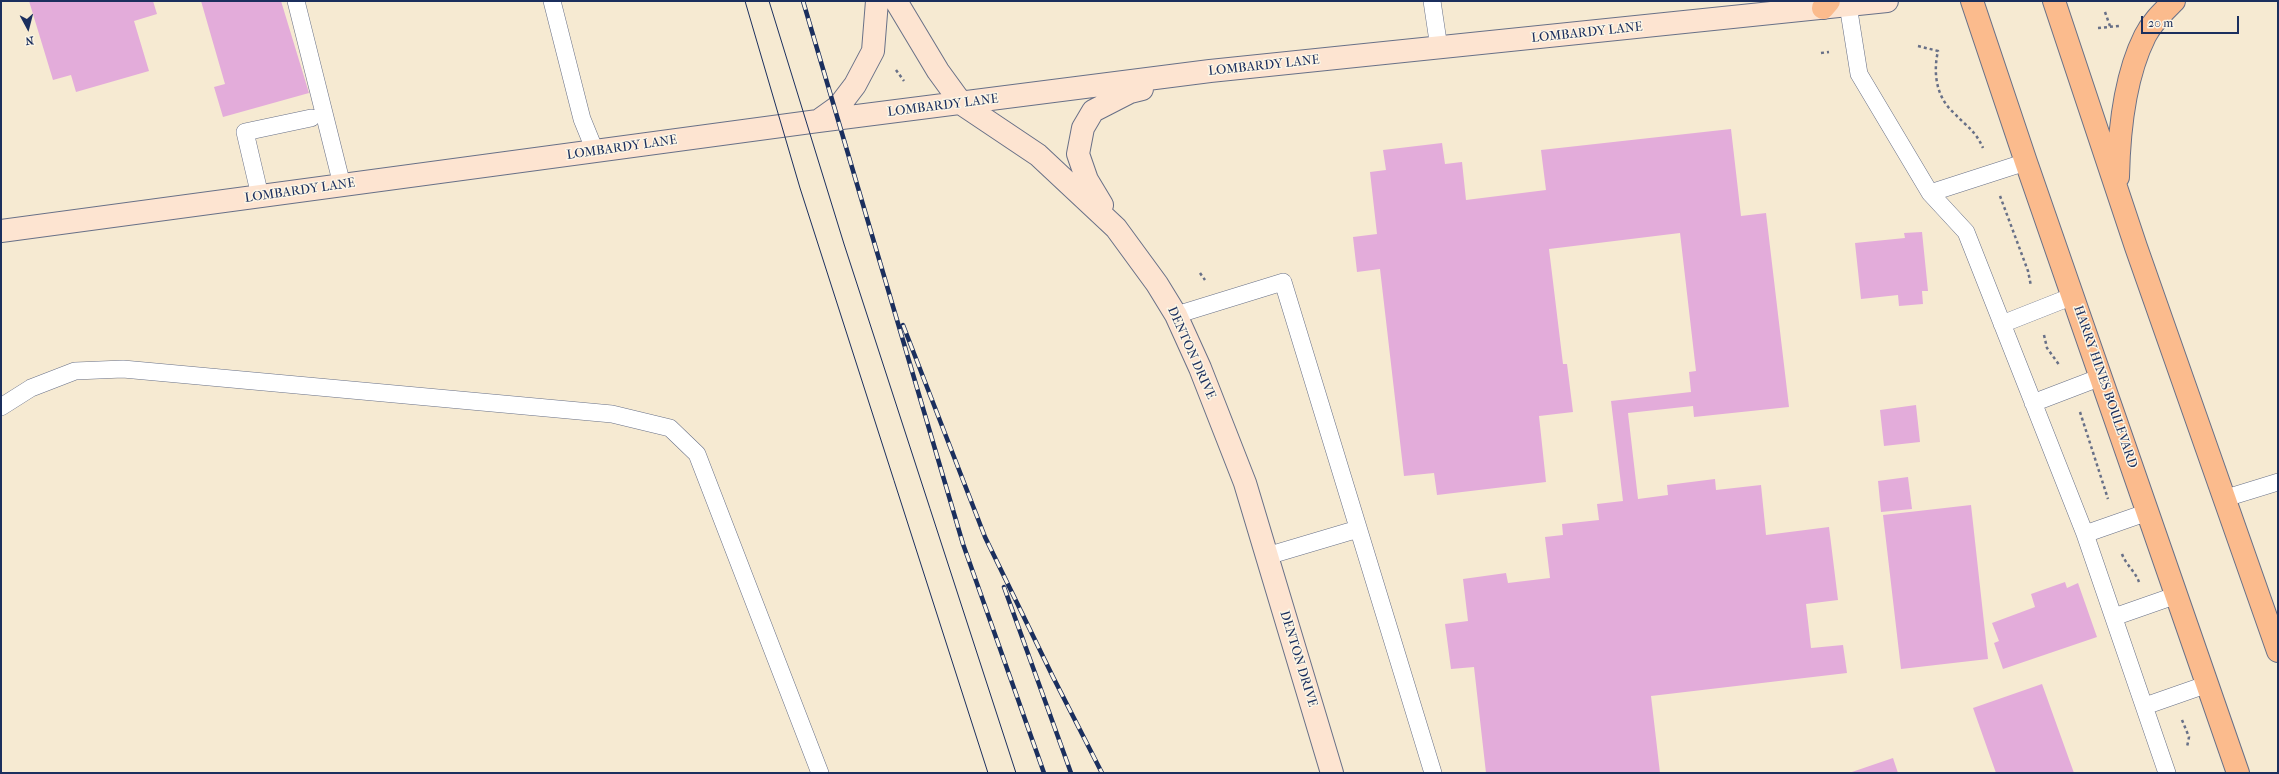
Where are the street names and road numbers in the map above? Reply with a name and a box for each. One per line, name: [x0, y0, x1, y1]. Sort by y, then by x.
street label: LOMBARDY LANE: [1531, 19, 1643, 47]
street label: LOMBARDY LANE: [1208, 52, 1320, 80]
street label: LOMBARDY LANE: [887, 91, 999, 121]
street label: LOMBARDY LANE: [566, 133, 678, 163]
street label: LOMBARDY LANE: [244, 176, 356, 206]
street label: DENTON DRIVE: [1164, 304, 1218, 402]
street label: HARRY HINES BOULEVARD: [2070, 304, 2140, 470]
street label: DENTON DRIVE: [1276, 609, 1320, 709]

